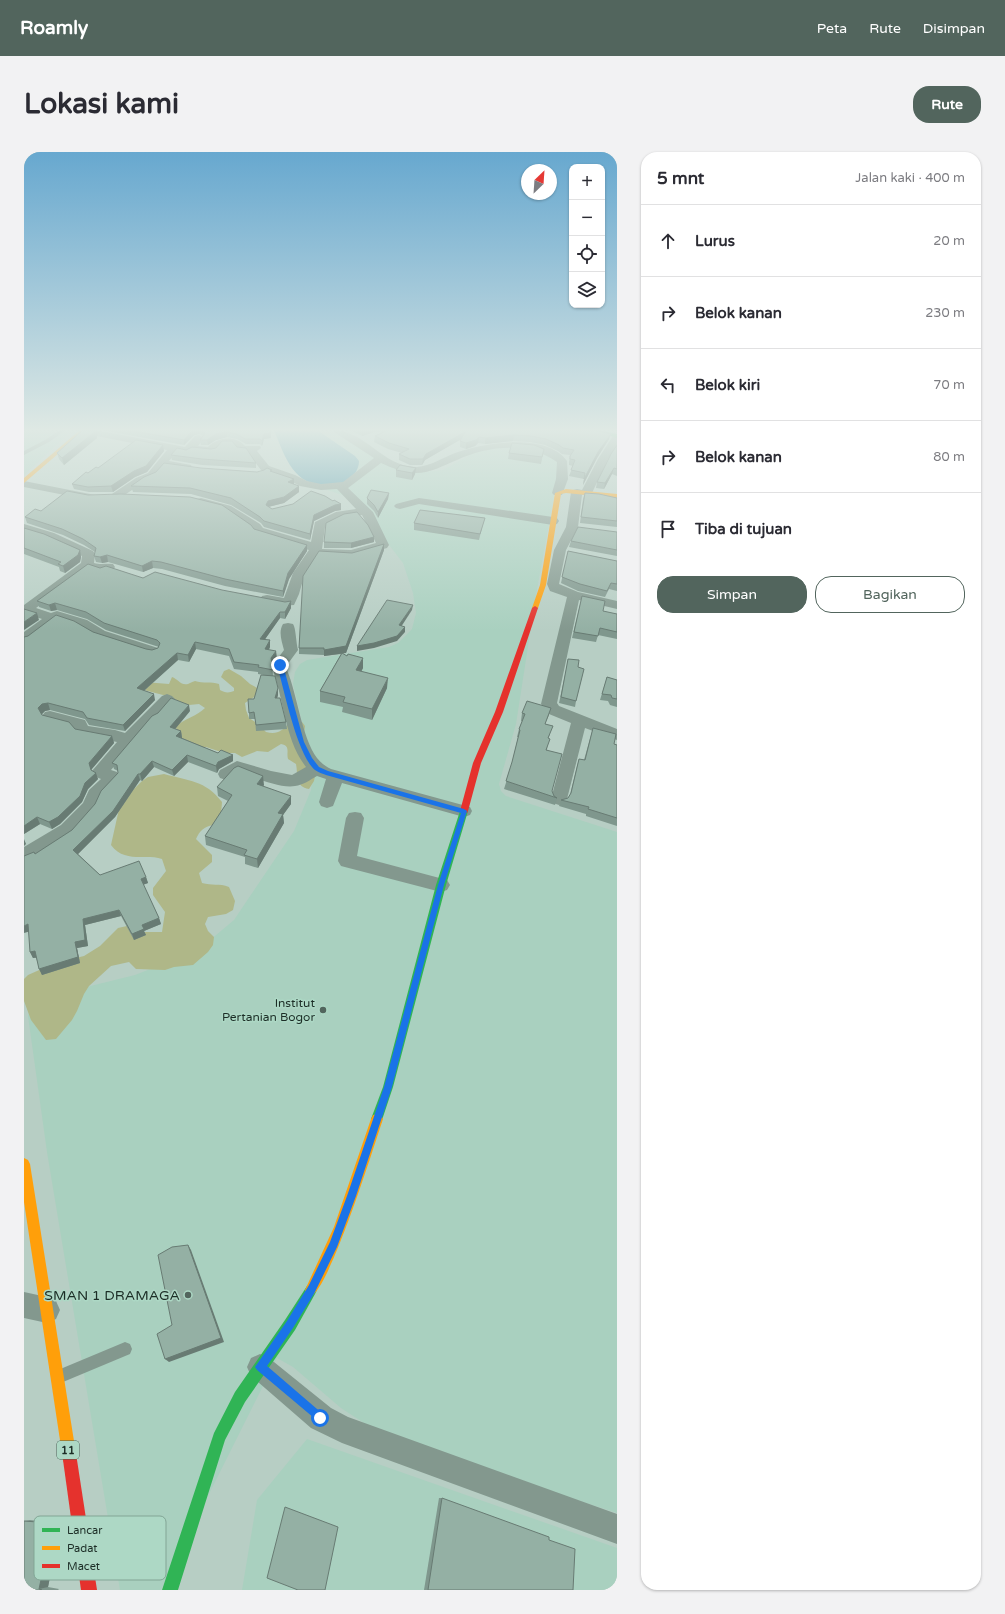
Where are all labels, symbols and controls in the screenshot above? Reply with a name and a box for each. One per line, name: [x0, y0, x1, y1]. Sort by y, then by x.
text: Roamly: [20, 17, 88, 39]
text: Peta: [817, 20, 847, 37]
text: Rute: [869, 20, 901, 37]
text: Disimpan: [923, 20, 985, 37]
button: Rute: [913, 86, 981, 123]
text: Lokasi kami: [24, 87, 179, 121]
north arrow: [521, 164, 557, 200]
map controls: [569, 164, 605, 308]
button: +: [569, 164, 605, 200]
text: 5 mnt: [657, 168, 704, 189]
text: Jalan kaki · 400 m: [855, 170, 965, 186]
button: −: [569, 200, 605, 236]
icon: ahead: [657, 230, 679, 252]
text: Lurus: [695, 232, 735, 250]
text: 20 m: [933, 233, 965, 249]
button: locate: [569, 236, 605, 272]
button: layers: [569, 272, 605, 308]
icon: right: [657, 302, 679, 324]
text: Belok kanan: [695, 304, 782, 322]
text: 230 m: [925, 305, 965, 321]
icon: left: [657, 374, 679, 396]
text: Belok kiri: [695, 376, 760, 394]
text: 70 m: [933, 377, 965, 393]
icon: right: [657, 446, 679, 468]
text: Belok kanan: [695, 448, 782, 466]
text: 80 m: [933, 449, 965, 465]
icon: arrive: [657, 518, 679, 540]
text: Tiba di tujuan: [695, 520, 792, 538]
button: Simpan: [657, 576, 807, 613]
button: Bagikan: [815, 576, 965, 613]
route end: [271, 656, 289, 674]
place label: Institut Pertanian Bogor: [222, 996, 315, 1024]
marker: Institut Pertanian Bogor: [318, 1005, 328, 1015]
place label: SMAN 1 DRAMAGA: [44, 1287, 180, 1304]
marker: SMAN 1 DRAMAGA: [183, 1290, 193, 1300]
route start: [311, 1409, 329, 1427]
road number: 11: [57, 1441, 79, 1459]
legend: [34, 1516, 166, 1580]
text: Lancar: [67, 1524, 103, 1537]
text: Padat: [67, 1542, 97, 1555]
text: Macet: [67, 1560, 100, 1573]

